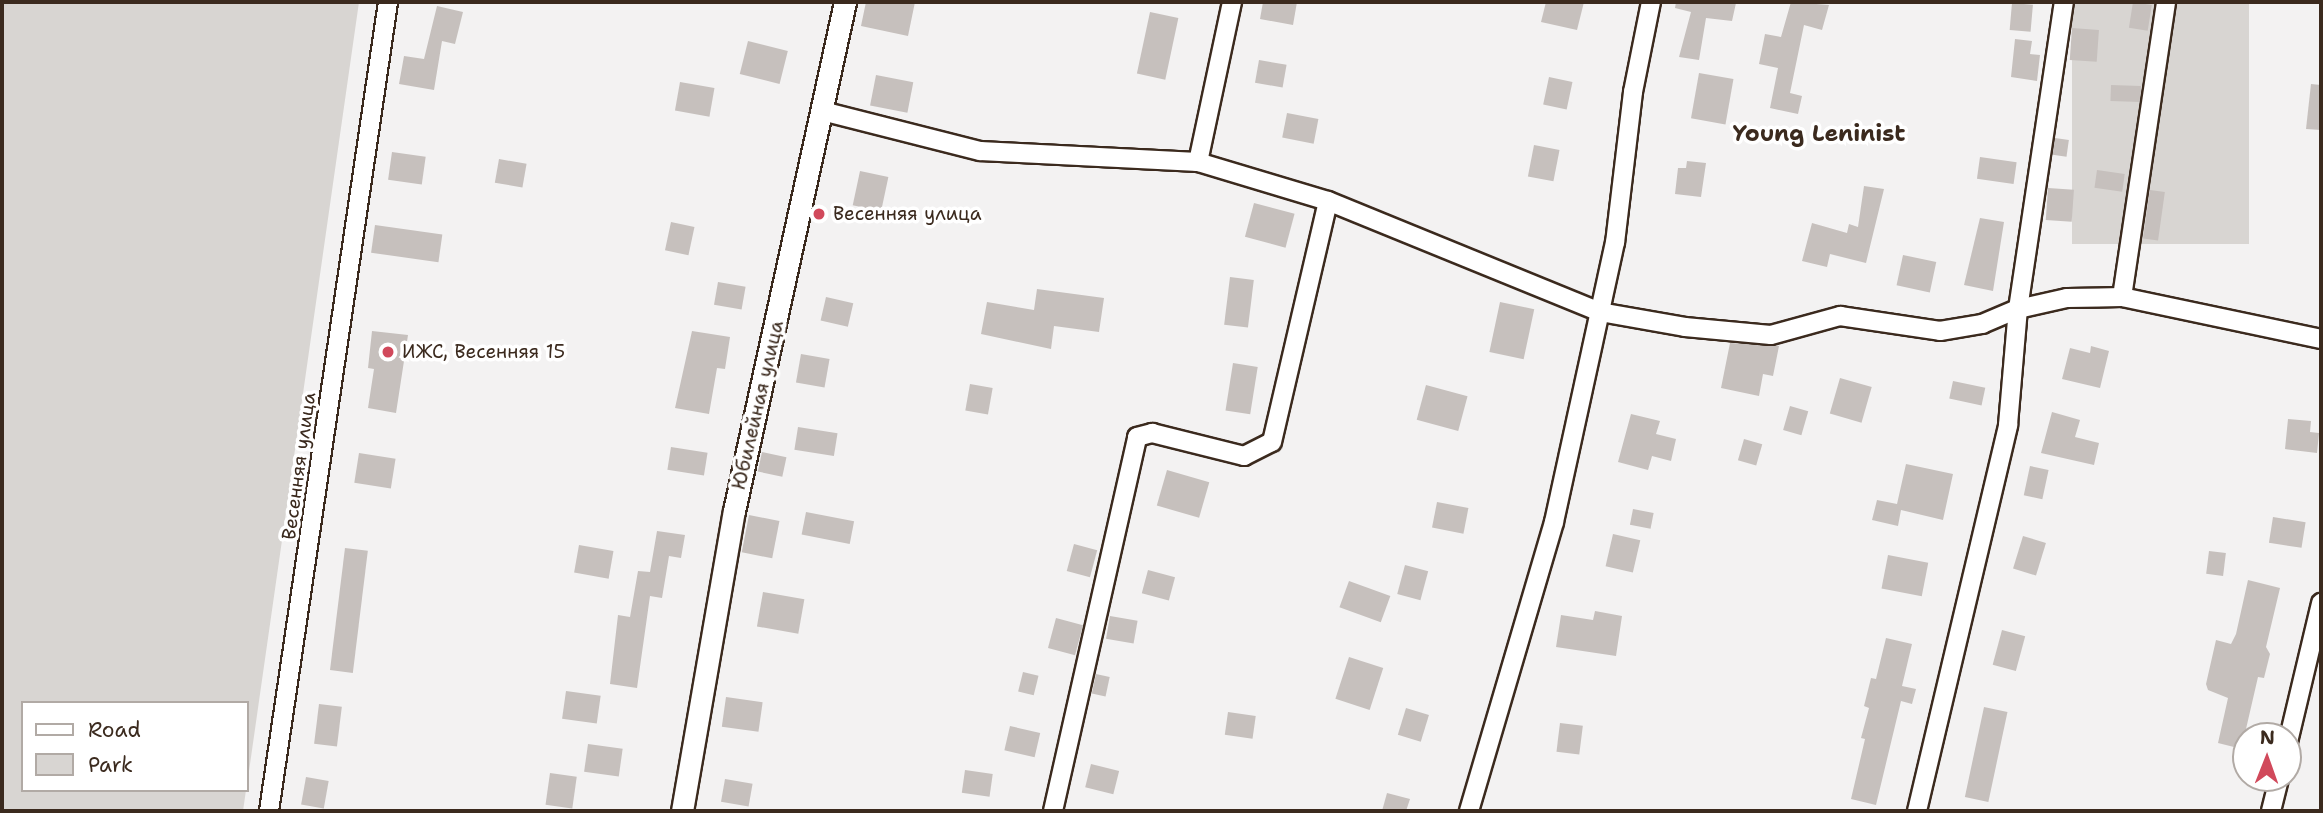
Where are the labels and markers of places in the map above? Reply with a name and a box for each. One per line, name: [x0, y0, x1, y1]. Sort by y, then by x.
place label: Весенняя улица: [833, 203, 982, 225]
marker: Весенняя улица: [811, 206, 827, 222]
place label: ИЖС, Весенняя 15: [402, 341, 565, 363]
marker: ИЖС, Весенняя 15: [380, 344, 396, 360]

